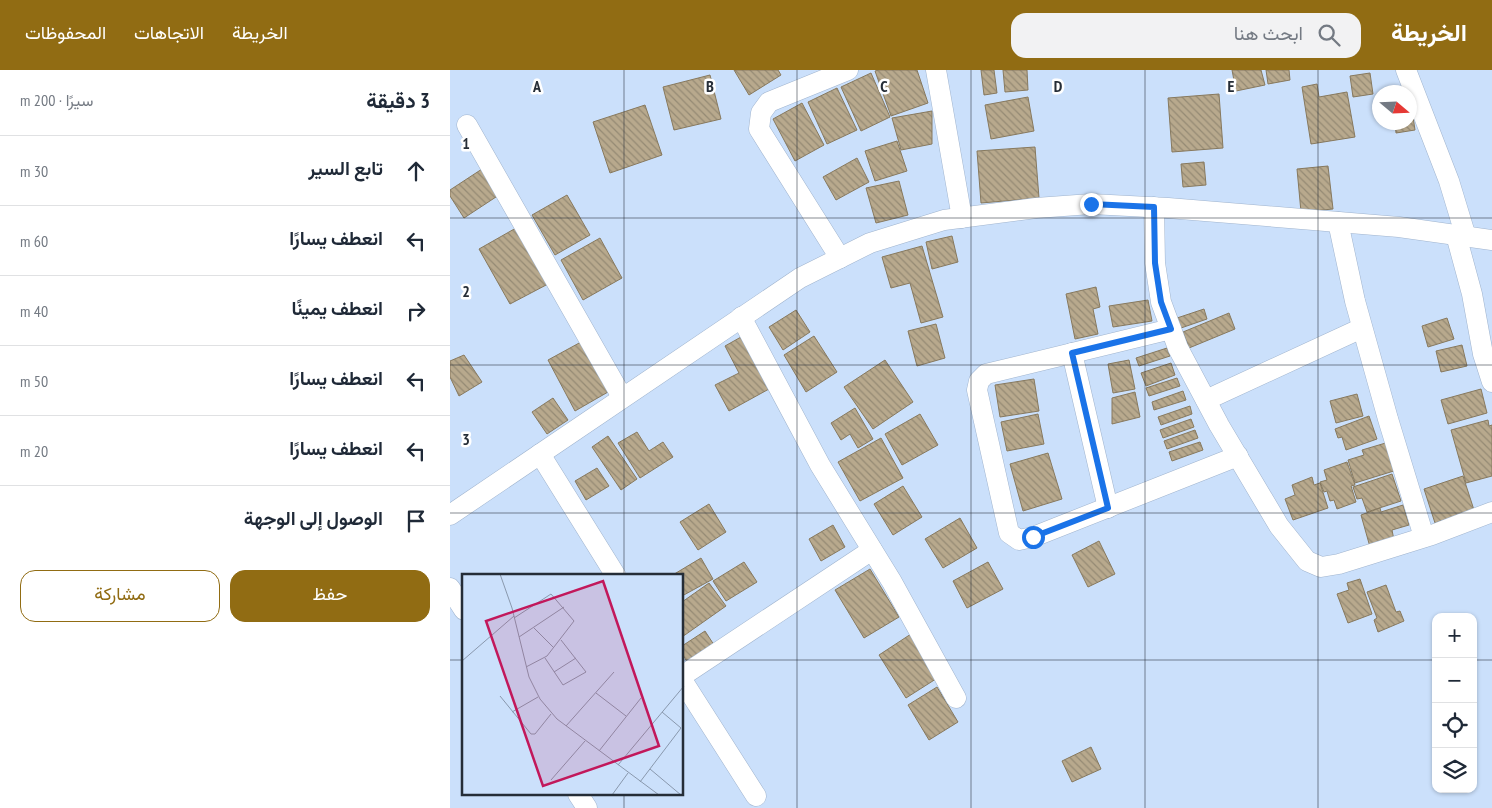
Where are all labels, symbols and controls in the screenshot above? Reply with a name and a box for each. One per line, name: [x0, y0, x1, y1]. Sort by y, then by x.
search box: [1011, 13, 1361, 58]
text: الخريطة: [1391, 17, 1467, 48]
text: المحفوظات: [25, 21, 106, 44]
text: الاتجاهات: [134, 21, 204, 44]
text: الخريطة: [232, 21, 288, 44]
text: ابحث هنا: [1234, 21, 1303, 45]
icon: search: [1315, 21, 1343, 49]
text: A: [532, 76, 542, 96]
text: B: [706, 76, 714, 96]
text: C: [880, 76, 888, 96]
text: D: [1054, 76, 1063, 96]
text: E: [1228, 76, 1235, 96]
north arrow: [1372, 85, 1417, 130]
text: 3 دقيقة: [366, 87, 430, 114]
text: سيرًا · 200 m: [20, 90, 93, 110]
text: 1: [462, 133, 470, 153]
text: تابع السير: [308, 156, 383, 180]
icon: ahead: [402, 157, 430, 185]
text: 30 m: [20, 161, 48, 181]
route end: [1080, 193, 1103, 216]
text: انعطف يسارًا: [289, 226, 383, 250]
icon: left: [402, 227, 430, 255]
text: 60 m: [20, 231, 48, 251]
text: 2: [462, 281, 470, 301]
text: انعطف يمينًا: [292, 296, 383, 320]
icon: right: [402, 297, 430, 325]
text: 40 m: [20, 301, 48, 321]
text: انعطف يسارًا: [289, 366, 383, 390]
icon: left: [402, 367, 430, 395]
text: 50 m: [20, 371, 48, 391]
text: 3: [462, 429, 470, 449]
text: انعطف يسارًا: [289, 436, 383, 460]
icon: left: [402, 437, 430, 465]
text: 20 m: [20, 441, 48, 461]
text: الوصول إلى الوجهة: [244, 506, 383, 530]
icon: arrive: [402, 507, 430, 535]
route start: [1022, 526, 1045, 549]
button: مشاركة: [20, 570, 220, 622]
button: حفظ: [230, 570, 430, 622]
inset map: [462, 574, 684, 796]
map controls: [1432, 613, 1477, 793]
button: +: [1432, 613, 1477, 658]
button: −: [1432, 658, 1477, 703]
button: locate: [1432, 703, 1477, 748]
button: layers: [1432, 748, 1477, 793]

